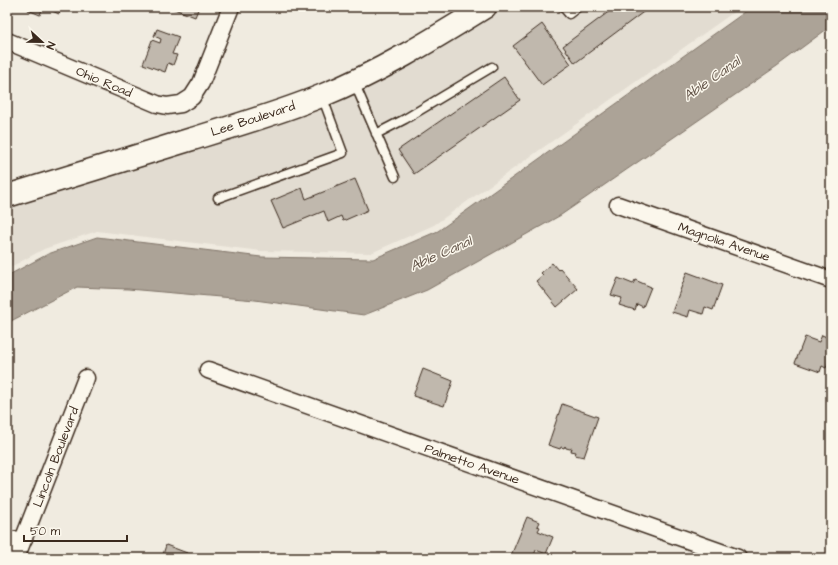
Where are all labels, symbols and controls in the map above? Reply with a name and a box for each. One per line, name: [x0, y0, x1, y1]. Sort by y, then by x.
north arrow: [22, 22, 62, 62]
text: N: [43, 40, 59, 52]
water label: Able Canal: [679, 51, 746, 106]
street label: Ohio Road: [73, 62, 135, 102]
street label: Lee Boulevard: [209, 97, 298, 141]
street label: Magnolia Avenue: [675, 218, 772, 267]
water label: Able Canal: [407, 231, 477, 276]
street label: Lincoln Boulevard: [29, 404, 84, 510]
street label: Palmetto Avenue: [422, 439, 522, 489]
scale bar: [24, 517, 127, 543]
text: 50 m: [30, 523, 61, 540]

